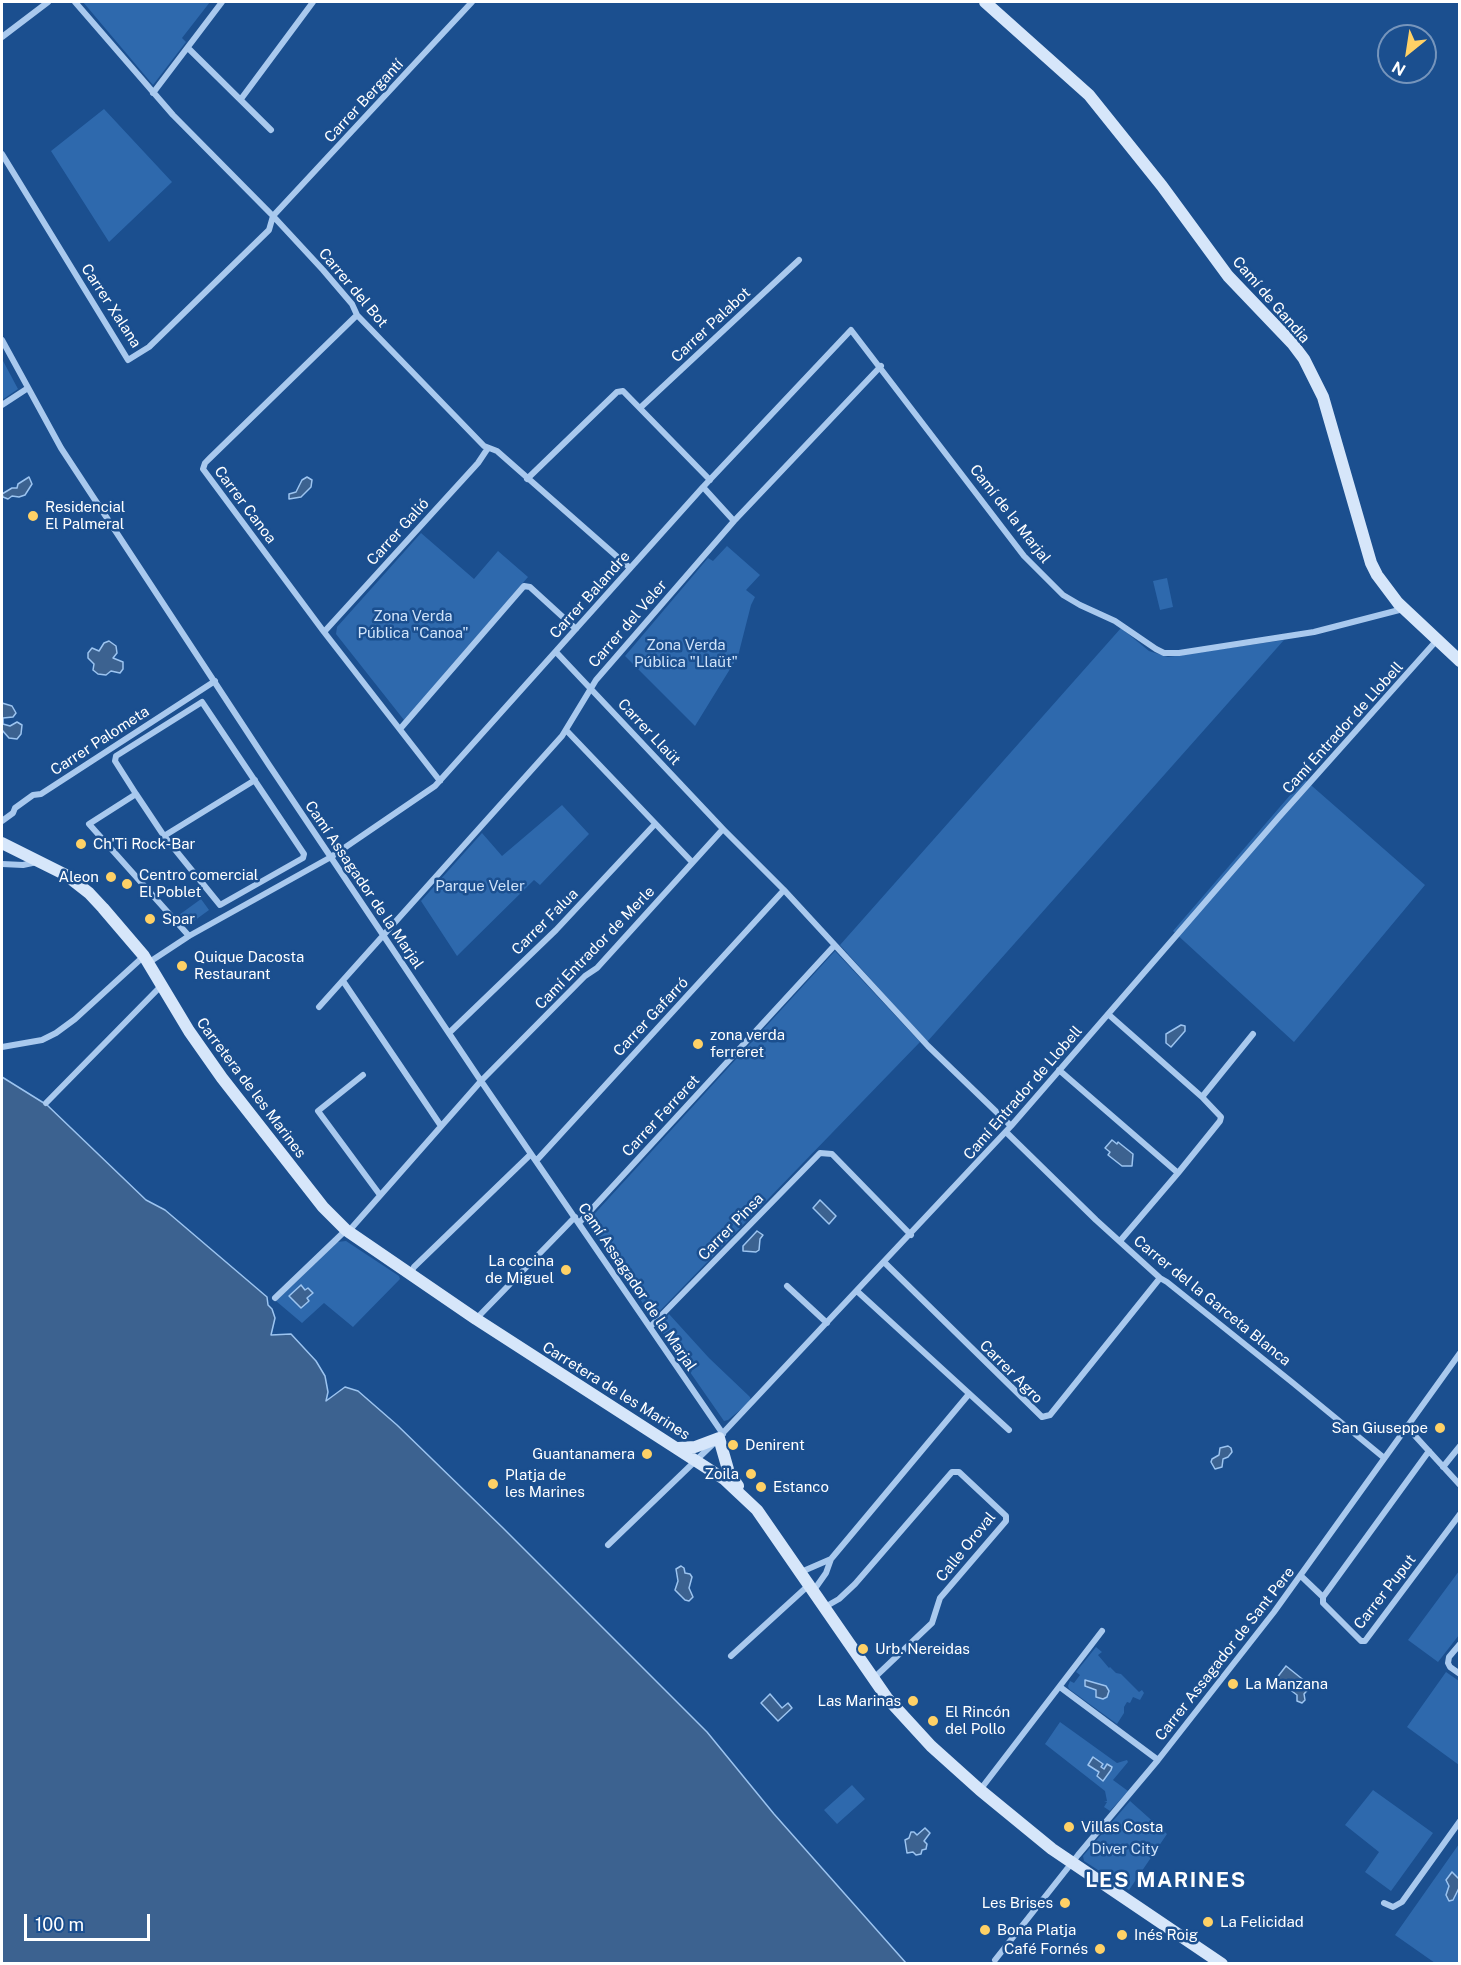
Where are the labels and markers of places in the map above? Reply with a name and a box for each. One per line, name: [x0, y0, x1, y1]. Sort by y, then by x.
place label: Residencial El Palmeral: [45, 498, 125, 533]
marker: Residencial El Palmeral: [26, 509, 40, 523]
place label: Ch'Ti Rock-Bar: [93, 835, 195, 853]
marker: Ch'Ti Rock-Bar: [74, 837, 88, 851]
place label: Centro comercial El Poblet: [139, 866, 258, 901]
place label: Aleon: [59, 868, 99, 886]
marker: Aleon: [104, 870, 118, 884]
marker: Centro comercial El Poblet: [120, 877, 134, 891]
place label: Spar: [162, 910, 195, 928]
marker: Spar: [143, 912, 157, 926]
place label: Quique Dacosta Restaurant: [194, 948, 304, 983]
marker: Quique Dacosta Restaurant: [175, 959, 189, 973]
place label: zona verda ferreret: [710, 1026, 785, 1061]
marker: zona verda ferreret: [691, 1037, 705, 1051]
place label: La cocina de Miguel: [485, 1252, 554, 1287]
marker: La cocina de Miguel: [559, 1263, 573, 1277]
place label: San Giuseppe: [1332, 1419, 1428, 1437]
marker: San Giuseppe: [1433, 1421, 1447, 1435]
place label: Denirent: [745, 1436, 805, 1454]
marker: Denirent: [726, 1438, 740, 1452]
place label: Guantanamera: [532, 1445, 635, 1463]
marker: Guantanamera: [640, 1447, 654, 1461]
place label: Zoila: [705, 1465, 739, 1483]
place label: Platja de les Marines: [505, 1466, 585, 1501]
marker: Zoila: [744, 1467, 758, 1481]
marker: Platja de les Marines: [486, 1477, 500, 1491]
place label: Estanco: [773, 1478, 829, 1496]
marker: Estanco: [754, 1480, 768, 1494]
place label: Urb. Nereidas: [875, 1640, 970, 1658]
marker: Urb. Nereidas: [856, 1642, 870, 1656]
place label: La Manzana: [1245, 1675, 1328, 1693]
marker: La Manzana: [1226, 1677, 1240, 1691]
place label: Las Marinas: [817, 1692, 901, 1710]
marker: Las Marinas: [906, 1694, 920, 1708]
place label: El Rincón del Pollo: [945, 1703, 1010, 1738]
marker: El Rincón del Pollo: [926, 1714, 940, 1728]
place label: Villas Costa: [1081, 1818, 1163, 1836]
marker: Villas Costa: [1062, 1820, 1076, 1834]
place label: Les Brises: [982, 1894, 1053, 1912]
marker: Les Brises: [1058, 1896, 1072, 1910]
place label: La Felicidad: [1220, 1913, 1304, 1931]
marker: La Felicidad: [1201, 1915, 1215, 1929]
place label: Bona Platja: [997, 1921, 1076, 1939]
marker: Bona Platja: [978, 1923, 992, 1937]
place label: Inés Roig: [1134, 1926, 1198, 1944]
marker: Inés Roig: [1115, 1928, 1129, 1942]
place label: Café Fornés: [1004, 1940, 1088, 1958]
marker: Café Fornés: [1093, 1942, 1107, 1956]

